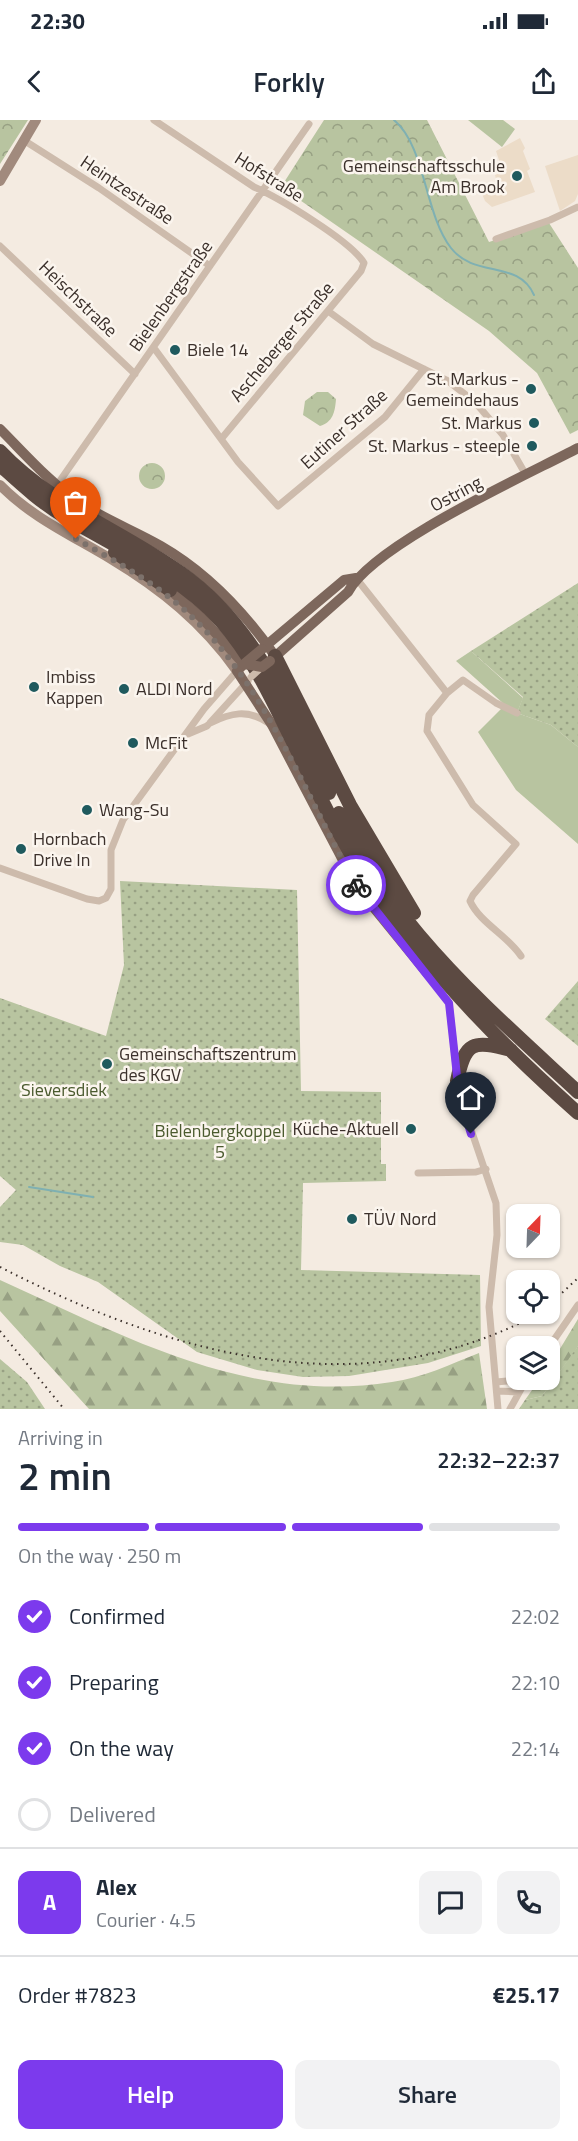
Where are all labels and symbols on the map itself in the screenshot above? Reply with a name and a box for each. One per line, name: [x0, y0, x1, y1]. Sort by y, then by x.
street label: Hofstraße: [230, 145, 309, 208]
street label: Heintzestraße: [75, 148, 179, 231]
place label: Gemeinschaftsschule Am Brook: [343, 152, 505, 200]
marker: Gemeinschaftsschule Am Brook: [510, 169, 524, 183]
street label: Bielenbergstraße: [122, 235, 219, 357]
street label: Heischstraße: [33, 254, 124, 343]
street label: Ascheberger Straße: [223, 276, 340, 408]
place label: Biele 14: [187, 336, 249, 363]
marker: Biele 14: [168, 343, 182, 357]
place label: St. Markus - Gemeindehaus: [406, 365, 519, 413]
street label: Eutiner Straße: [294, 382, 393, 475]
marker: St. Markus - Gemeindehaus: [524, 382, 538, 396]
place label: St. Markus: [441, 409, 522, 436]
marker: St. Markus: [527, 416, 541, 430]
place label: St. Markus - steeple: [368, 432, 520, 459]
marker: St. Markus - steeple: [525, 439, 539, 453]
street label: Ostring: [425, 469, 487, 519]
pin: [50, 477, 101, 539]
place label: Imbiss Kappen: [46, 663, 103, 711]
place label: ALDI Nord: [136, 675, 212, 702]
marker: Imbiss Kappen: [27, 680, 41, 694]
marker: ALDI Nord: [117, 682, 131, 696]
place label: McFit: [145, 729, 188, 756]
marker: McFit: [126, 736, 140, 750]
place label: Wang-Su: [99, 796, 169, 823]
marker: Wang-Su: [80, 803, 94, 817]
place label: Hornbach Drive In: [33, 825, 106, 873]
marker: Hornbach Drive In: [14, 842, 28, 856]
courier: [326, 855, 386, 915]
place label: Gemeinschaftszentrum des KGV: [119, 1040, 296, 1088]
marker: Gemeinschaftszentrum des KGV: [100, 1057, 114, 1071]
pin: [445, 1072, 496, 1134]
park label: Sieversdiek: [21, 1076, 107, 1103]
place label: Küche-Aktuell: [292, 1115, 399, 1142]
park label: Bielenbergkoppel 5: [154, 1117, 286, 1165]
marker: Küche-Aktuell: [404, 1122, 418, 1136]
north arrow: [506, 1204, 560, 1258]
place label: TÜV Nord: [364, 1205, 437, 1232]
marker: TÜV Nord: [345, 1212, 359, 1226]

